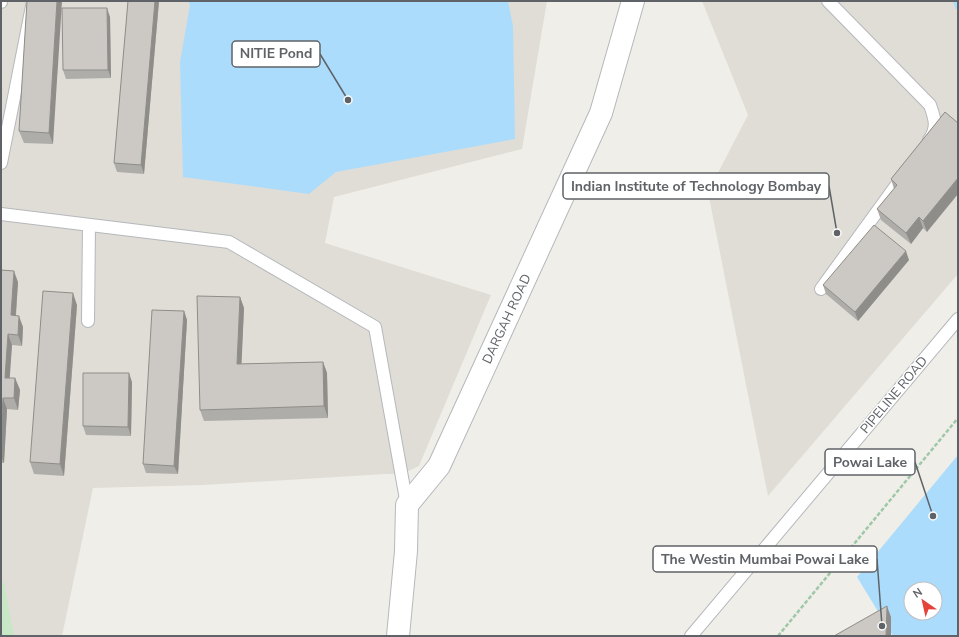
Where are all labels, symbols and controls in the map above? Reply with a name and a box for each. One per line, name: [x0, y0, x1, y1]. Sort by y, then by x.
callout: NITIE Pond: [232, 41, 320, 67]
text: NITIE Pond: [240, 44, 312, 63]
callout: Indian Institute of Technology Bombay: [563, 173, 829, 199]
text: Indian Institute of Technology Bombay: [571, 177, 822, 196]
street label: DARGAH ROAD: [478, 271, 536, 367]
street label: PIPELINE ROAD: [856, 352, 932, 438]
callout: Powai Lake: [825, 449, 915, 475]
text: Powai Lake: [833, 453, 907, 472]
callout: The Westin Mumbai Powai Lake: [653, 546, 877, 572]
text: The Westin Mumbai Powai Lake: [661, 550, 869, 569]
north arrow: [903, 581, 943, 621]
text: N: [910, 585, 925, 602]

